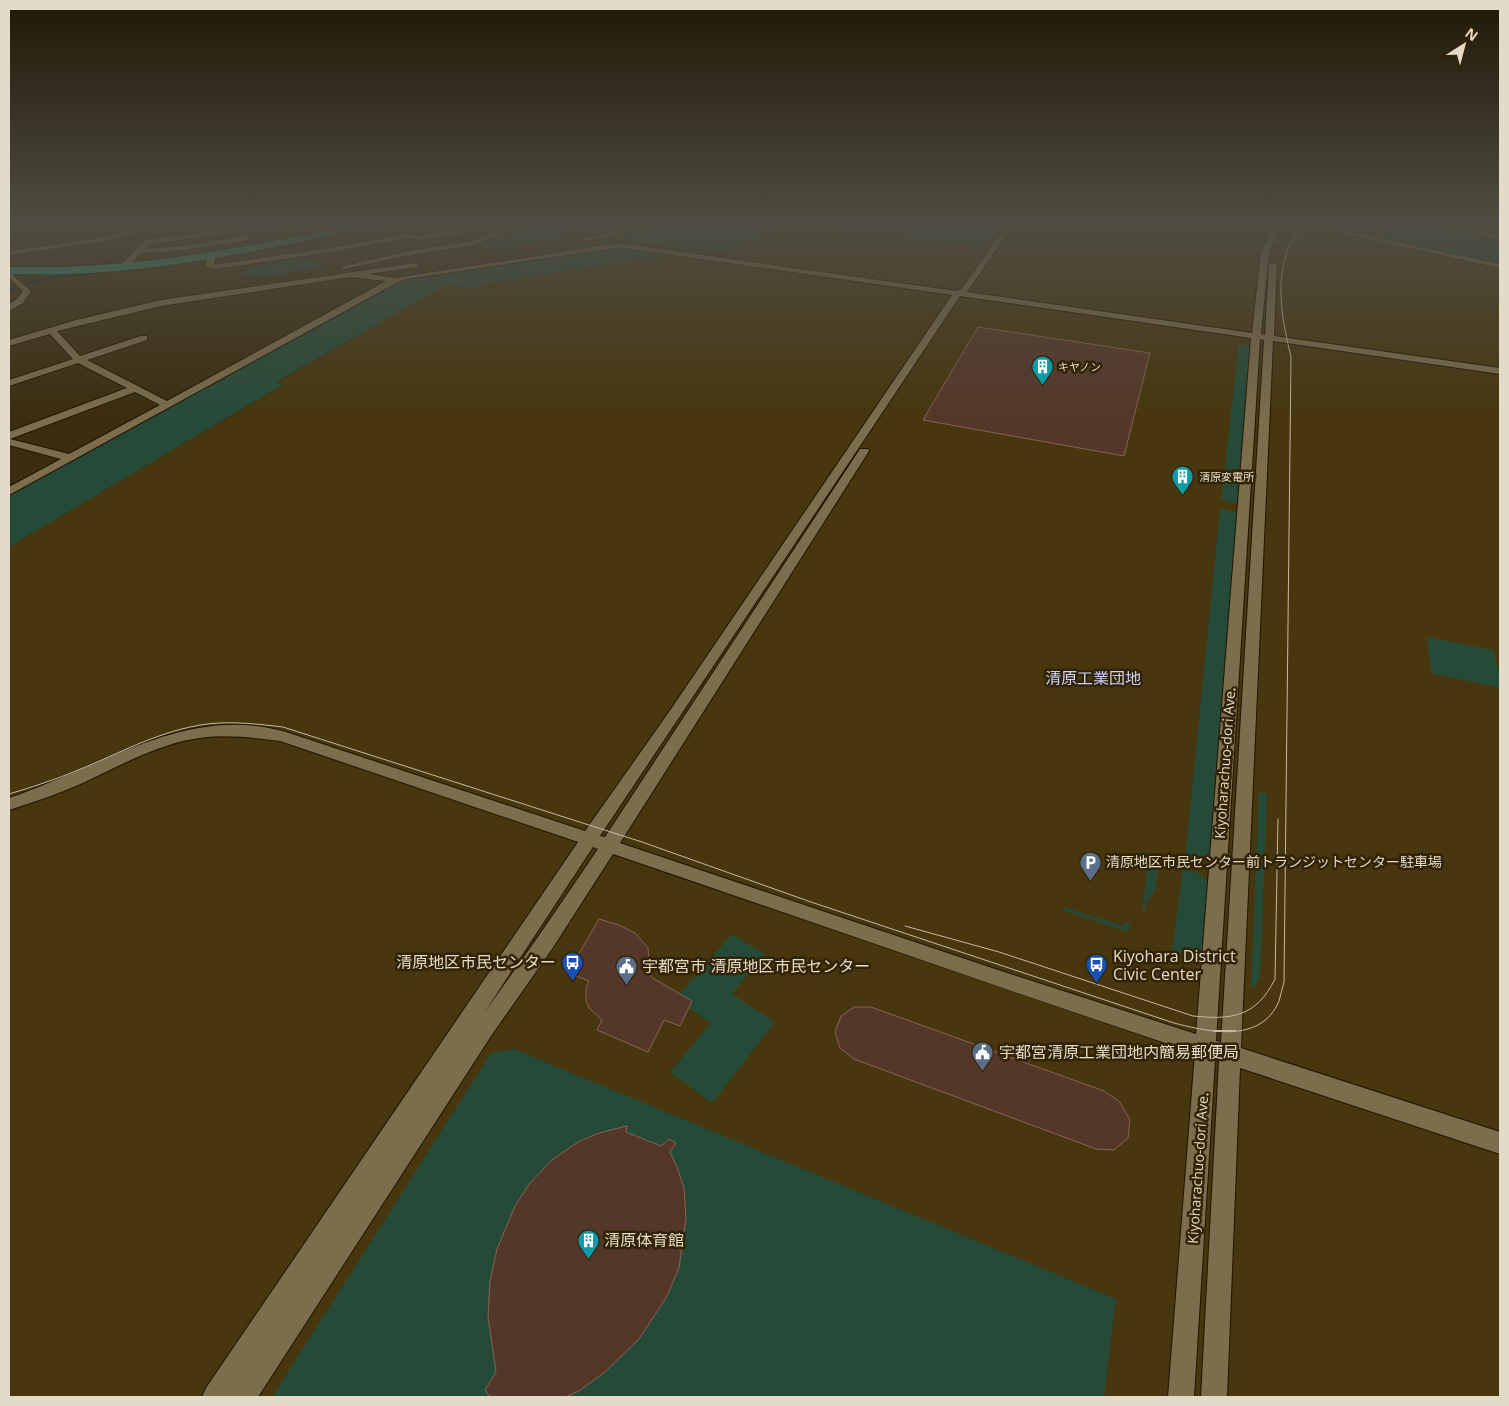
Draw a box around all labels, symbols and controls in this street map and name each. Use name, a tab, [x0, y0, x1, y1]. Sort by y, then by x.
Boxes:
north arrow	[1439, 20, 1489, 70]
text: N	[1462, 23, 1482, 45]
building icon: キヤノン	[1030, 355, 1054, 386]
place label: キヤノン	[1058, 359, 1101, 374]
building icon: 清原変電所	[1171, 465, 1195, 496]
place label: 清原変電所	[1199, 469, 1255, 484]
district label: 清原工業団地	[1045, 667, 1141, 689]
street label: Kiyoharachuo-dori Ave.	[1210, 687, 1239, 839]
parking icon: 清原地区市民センター前トランジットセンター駐車場	[1078, 850, 1102, 881]
place label: 清原地区市民センター前トランジットセンター駐車場	[1106, 852, 1442, 871]
place label: Kiyohara District Civic Center	[1113, 945, 1236, 985]
bus stop icon: 清原地区市民センター	[560, 950, 584, 981]
place label: 清原地区市民センター	[396, 951, 556, 973]
bus stop icon: Kiyohara District Civic Center	[1085, 953, 1109, 984]
public building icon: 宇都宮市 清原地区市民センター	[614, 954, 638, 985]
place label: 宇都宮市 清原地区市民センター	[642, 955, 870, 977]
public building icon: 宇都宮清原工業団地内簡易郵便局	[971, 1040, 995, 1071]
place label: 宇都宮清原工業団地内簡易郵便局	[999, 1041, 1239, 1063]
street label: Kiyoharachuo-dori Ave.	[1183, 1092, 1212, 1244]
building icon: 清原体育館	[576, 1228, 600, 1259]
place label: 清原体育館	[604, 1229, 684, 1251]

